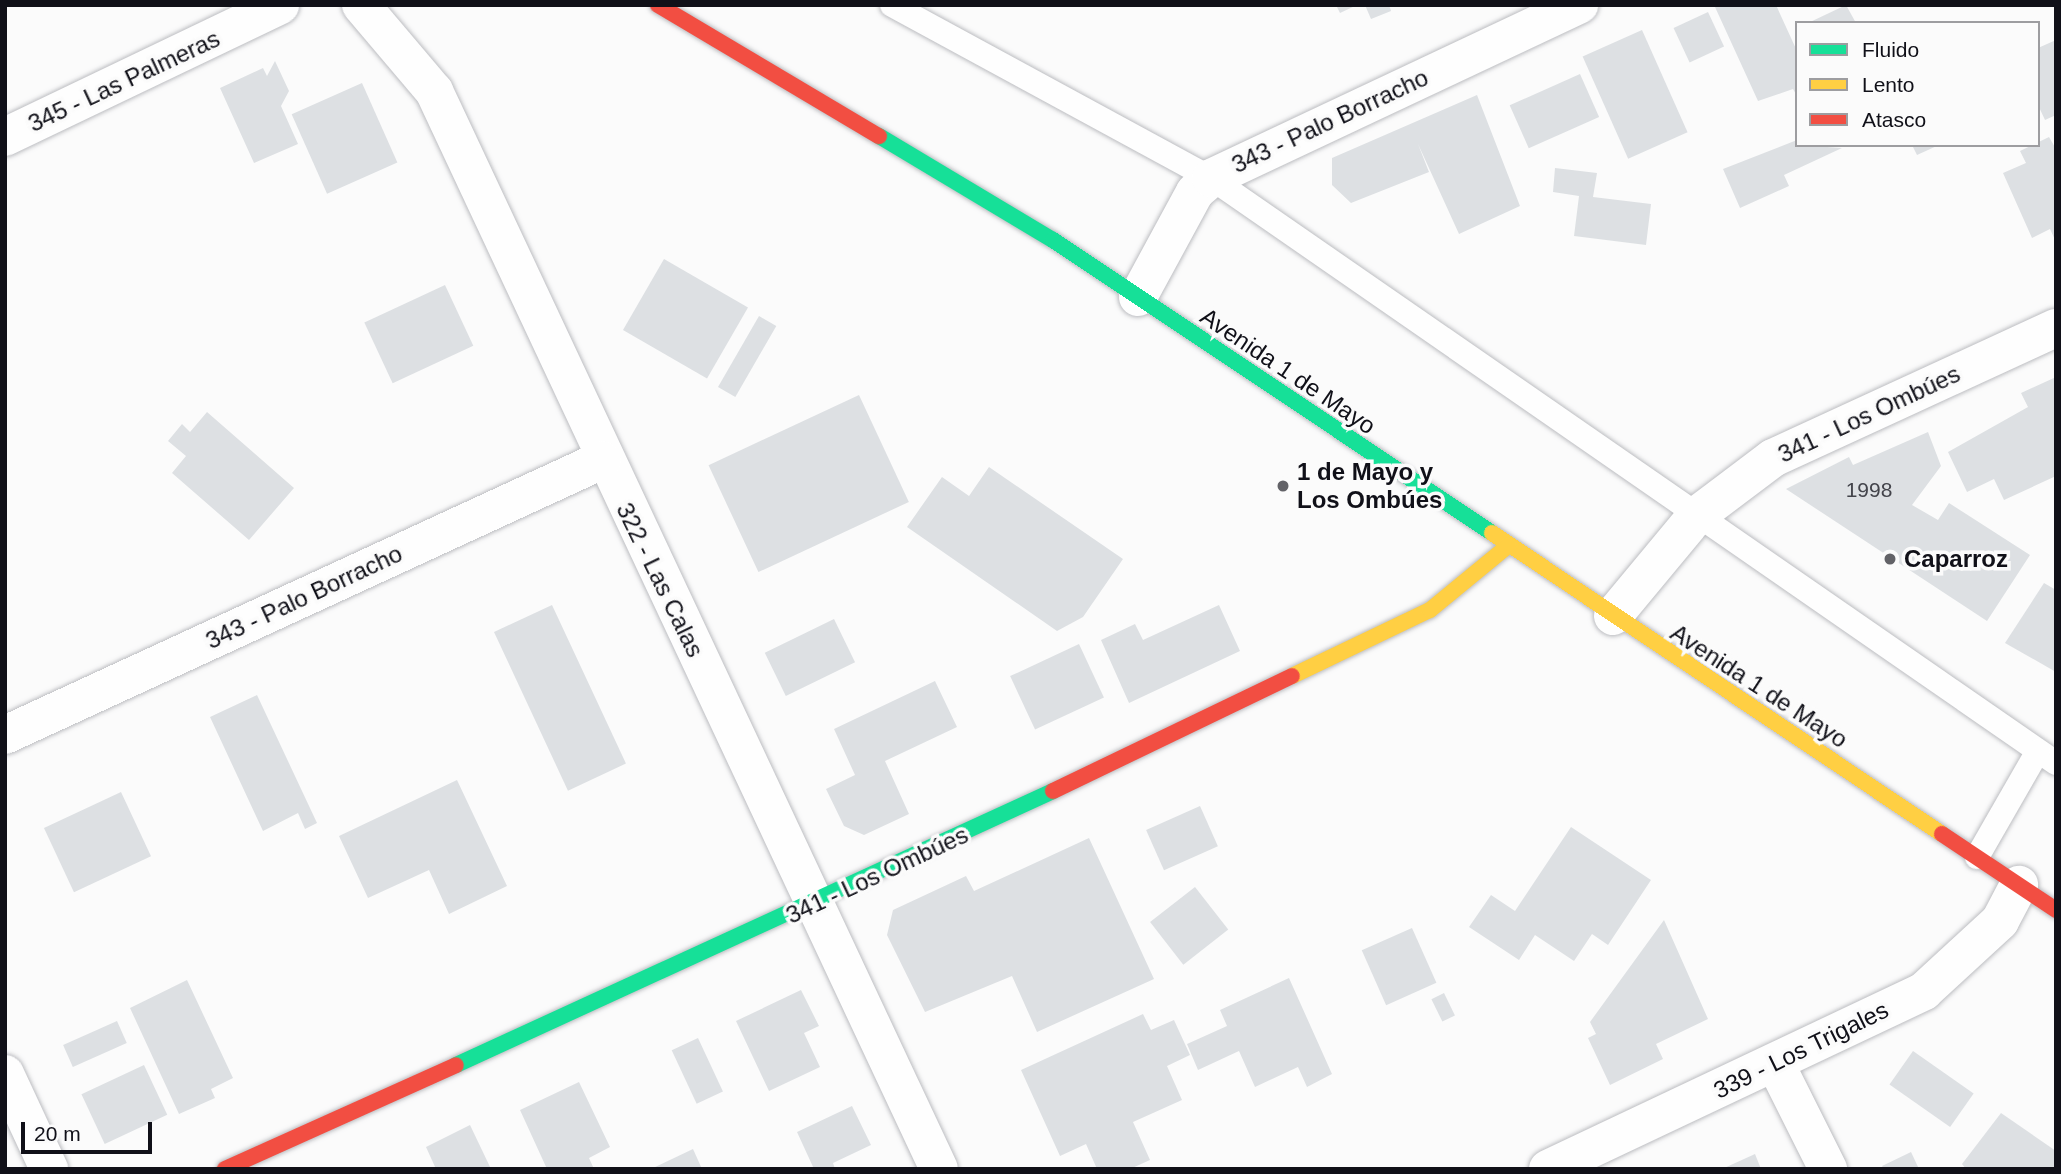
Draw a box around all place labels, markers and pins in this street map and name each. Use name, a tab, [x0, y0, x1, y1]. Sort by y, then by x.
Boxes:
place label: 1 de Mayo y Los Ombúes	[1297, 458, 1442, 514]
marker: 1 de Mayo y Los Ombúes	[1275, 478, 1291, 494]
place label: Caparroz	[1904, 545, 2008, 573]
marker: Caparroz	[1882, 551, 1898, 567]

